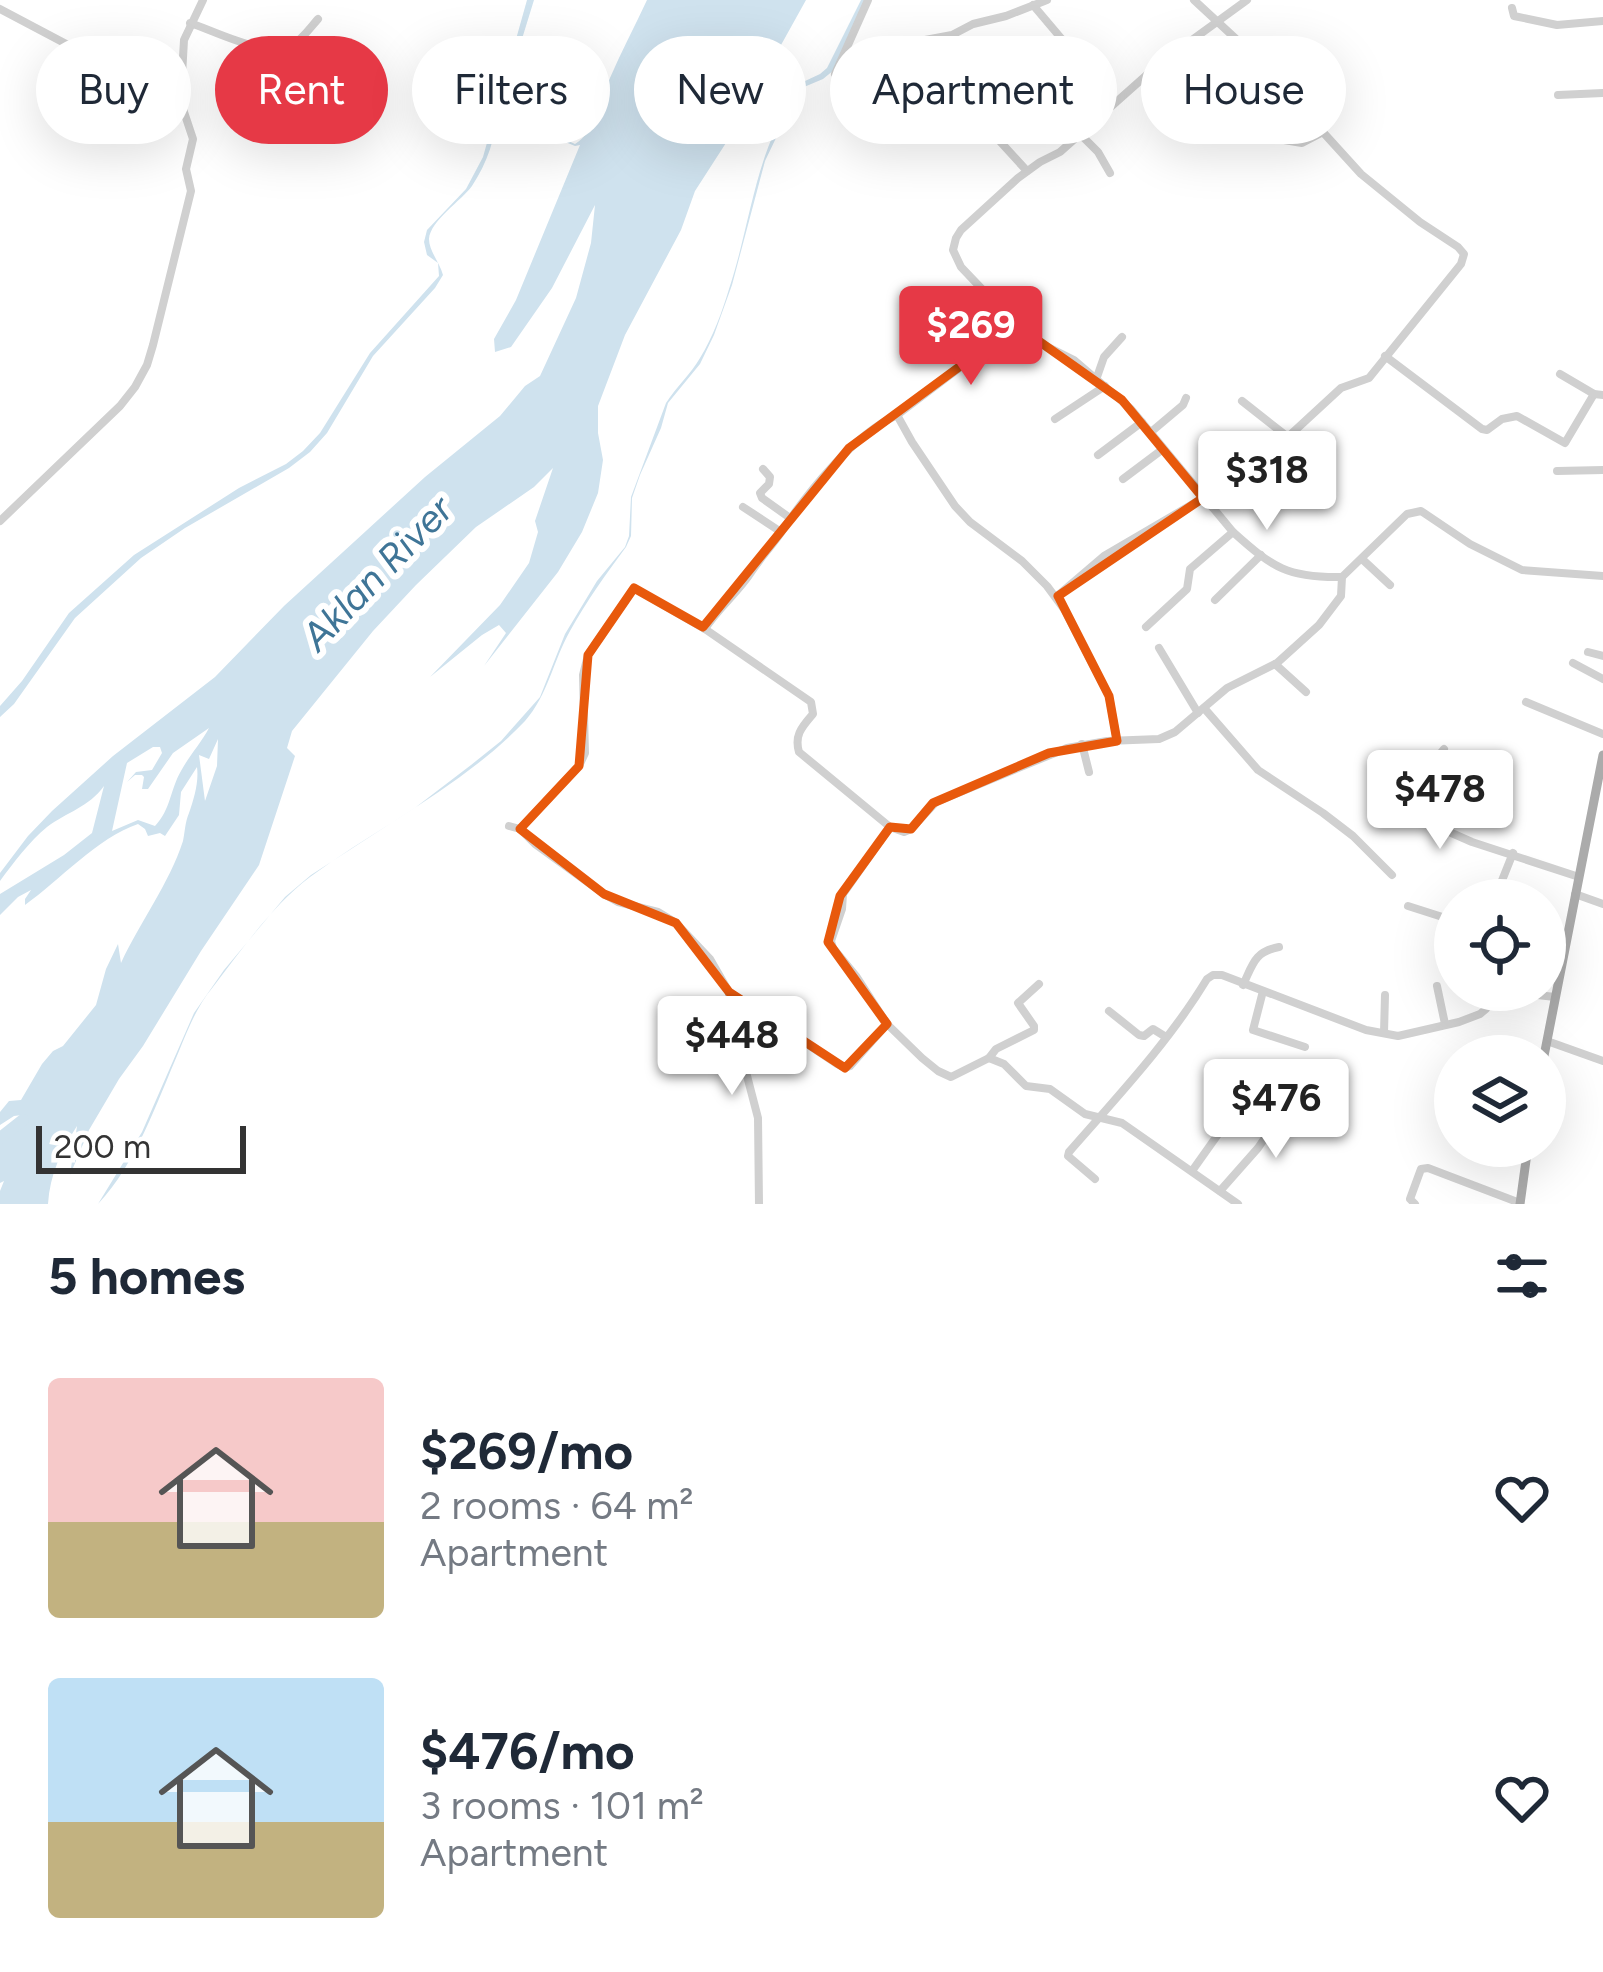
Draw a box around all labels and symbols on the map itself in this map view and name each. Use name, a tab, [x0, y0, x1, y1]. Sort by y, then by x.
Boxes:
pin: $269	[900, 286, 1042, 388]
pin: $318	[1196, 431, 1338, 533]
water label: Aklan River	[290, 485, 463, 661]
pin: $478	[1369, 750, 1511, 852]
pin: $448	[661, 996, 803, 1098]
pin: $476	[1205, 1059, 1347, 1161]
scale bar	[36, 1120, 246, 1173]

